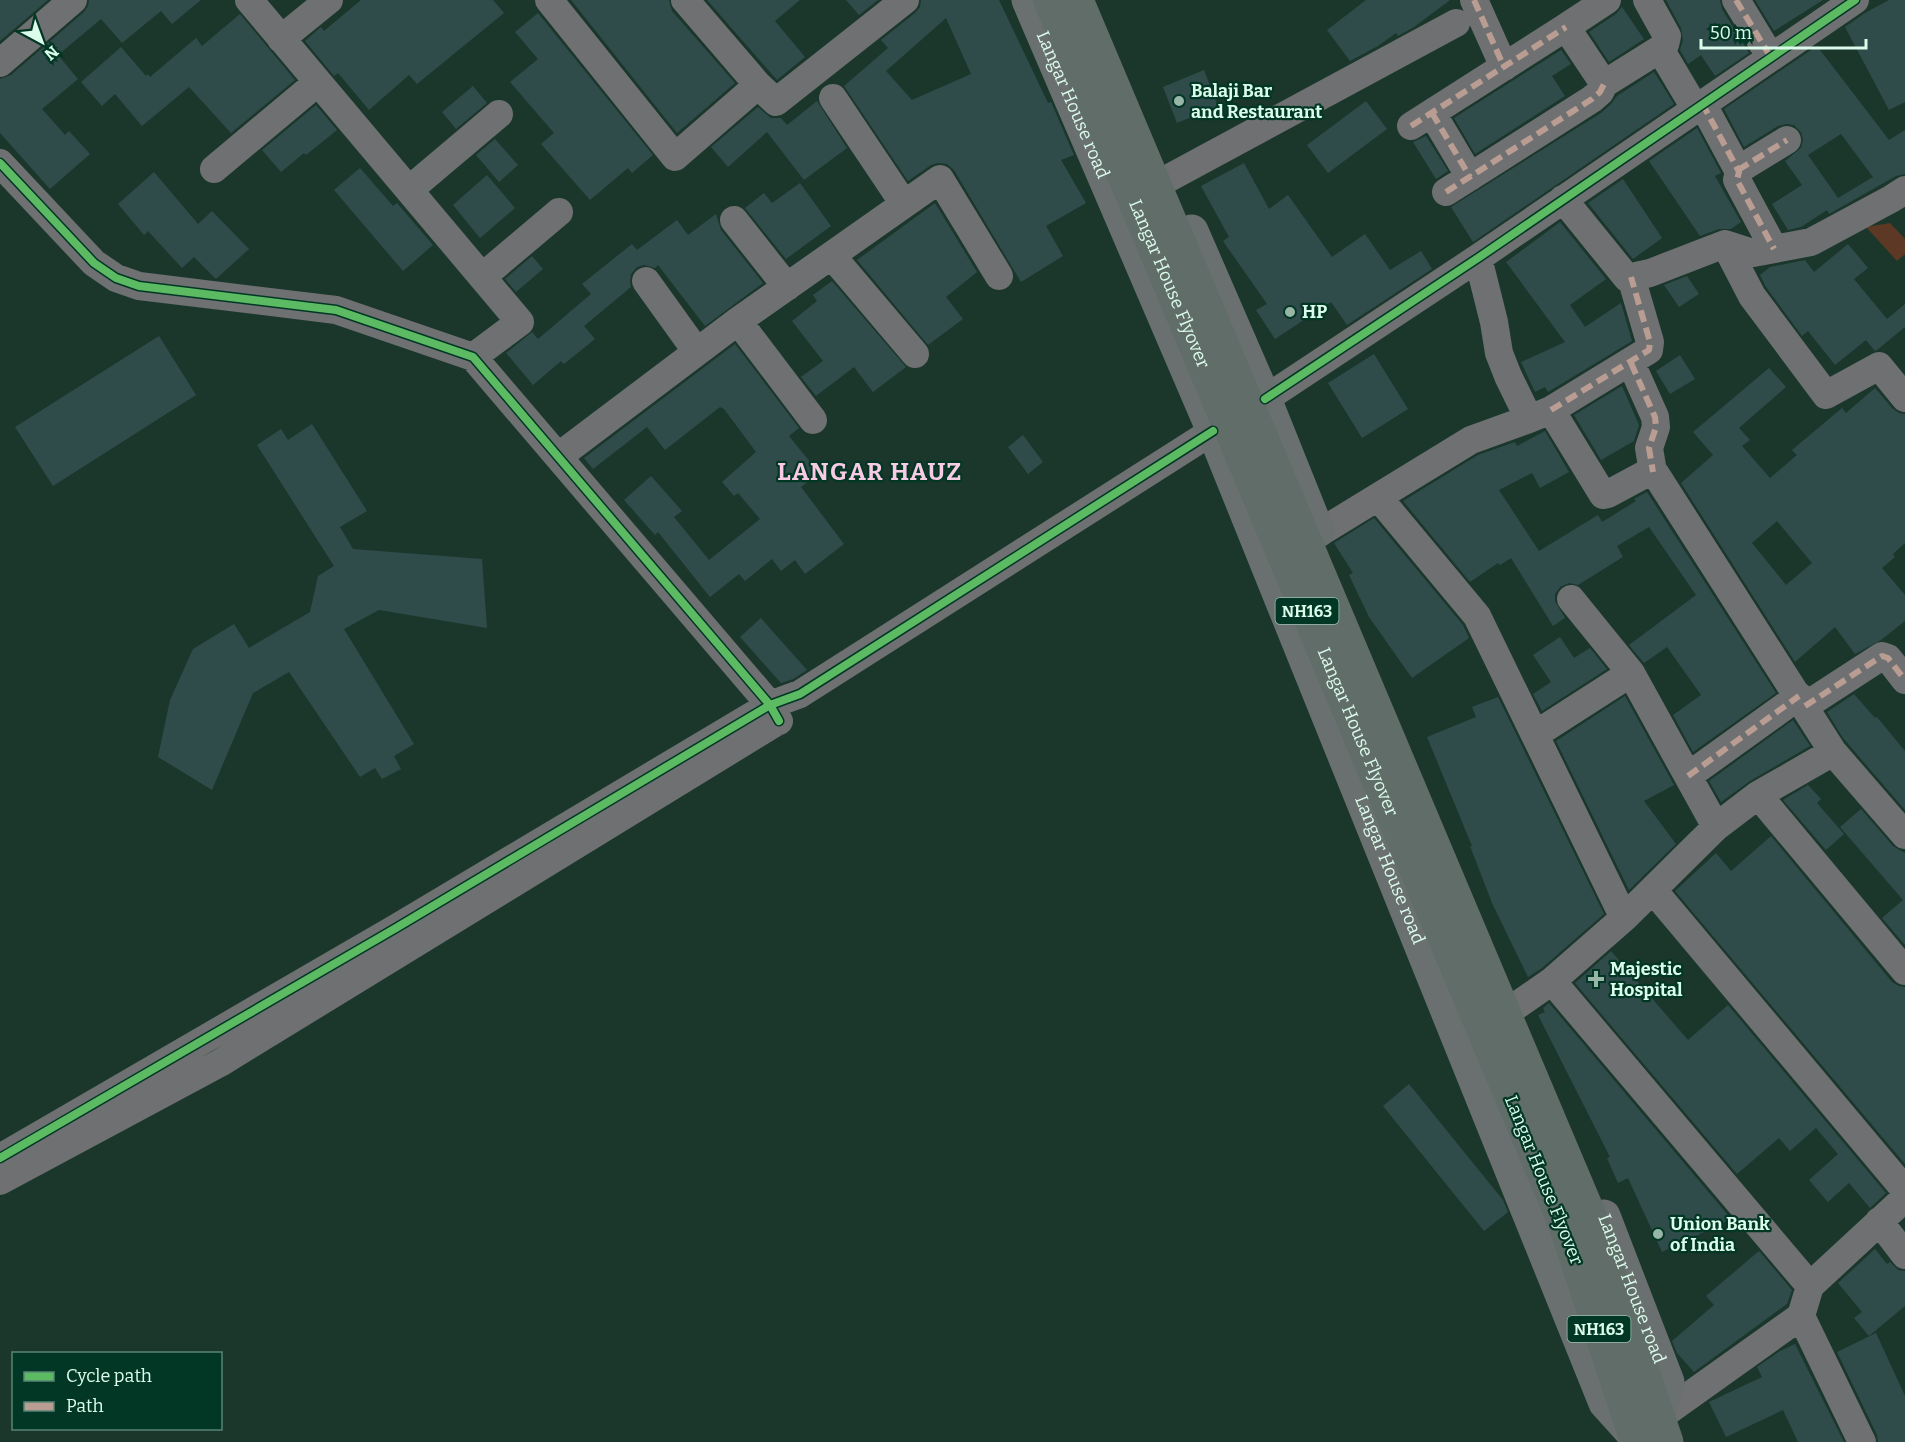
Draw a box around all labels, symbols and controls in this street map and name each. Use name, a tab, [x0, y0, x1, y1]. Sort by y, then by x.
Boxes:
north arrow	[12, 12, 72, 72]
scale bar	[1701, 12, 1866, 50]
text: 50 m	[1710, 22, 1752, 44]
street label: Langar House road	[1032, 28, 1114, 182]
text: N	[41, 42, 62, 64]
place label: Balaji Bar and Restaurant	[1191, 80, 1322, 123]
marker: Balaji Bar and Restaurant	[1172, 94, 1186, 108]
street label: Langar House Flyover	[1124, 196, 1215, 372]
place label: HP	[1302, 301, 1327, 323]
marker: HP	[1283, 305, 1297, 319]
district label: LANGAR HAUZ	[777, 458, 963, 486]
road number: NH163	[1276, 598, 1338, 624]
street label: Langar House Flyover	[1313, 644, 1403, 820]
street label: Langar House road	[1350, 792, 1430, 947]
place label: Majestic Hospital	[1610, 958, 1683, 1001]
marker: Majestic Hospital	[1587, 970, 1605, 988]
street label: Langar House Flyover	[1500, 1092, 1588, 1268]
street label: Langar House road	[1593, 1211, 1671, 1367]
place label: Union Bank of India	[1670, 1213, 1770, 1256]
marker: Union Bank of India	[1651, 1227, 1665, 1241]
road number: NH163	[1568, 1316, 1630, 1342]
legend	[12, 1352, 222, 1430]
text: Cycle path	[66, 1365, 152, 1387]
text: Path	[66, 1395, 104, 1417]

